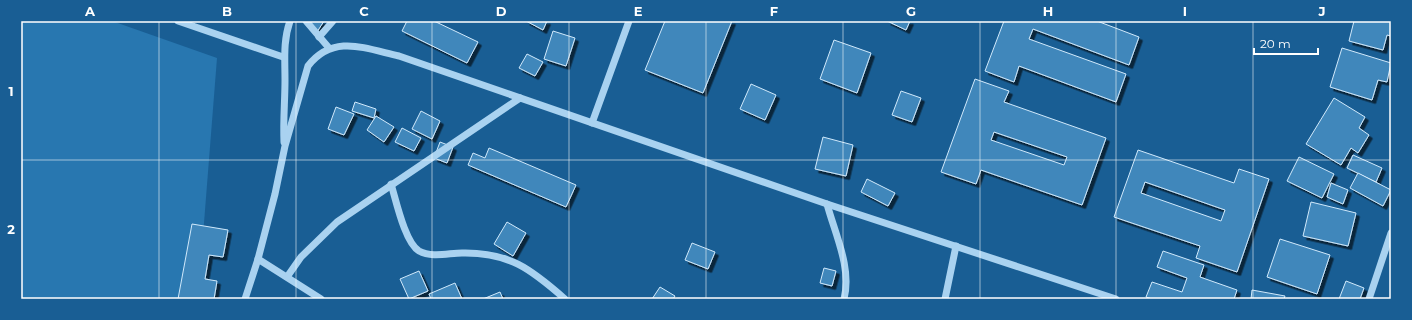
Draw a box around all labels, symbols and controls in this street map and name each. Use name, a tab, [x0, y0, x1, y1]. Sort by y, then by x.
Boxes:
text: A	[84, 3, 96, 19]
text: B	[222, 3, 232, 19]
text: C	[359, 3, 369, 19]
text: D	[496, 3, 507, 19]
text: E	[634, 3, 643, 19]
text: F	[770, 3, 778, 19]
text: G	[906, 3, 916, 19]
text: H	[1043, 3, 1053, 19]
text: I	[1183, 3, 1187, 19]
text: J	[1317, 3, 1326, 19]
scale bar	[1254, 30, 1318, 56]
text: 20 m	[1260, 36, 1291, 51]
text: 1	[8, 83, 14, 99]
text: 2	[7, 221, 15, 237]

